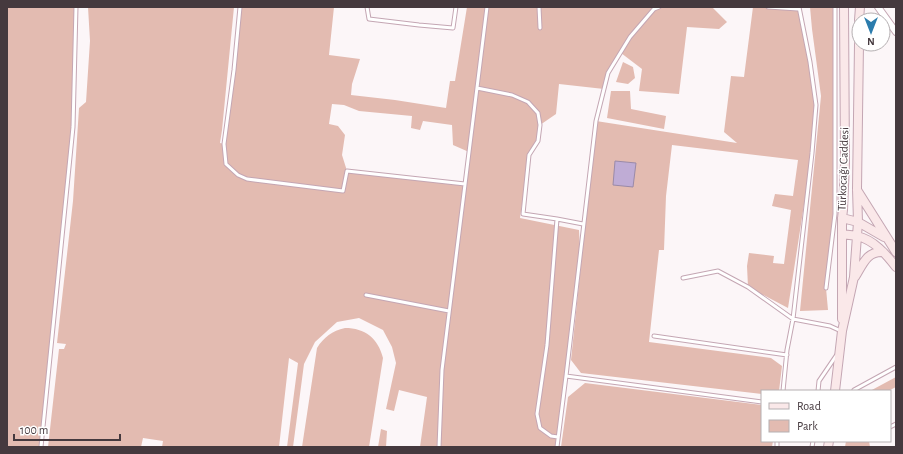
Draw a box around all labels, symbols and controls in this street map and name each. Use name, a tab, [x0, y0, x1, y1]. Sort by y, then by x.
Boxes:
north arrow	[851, 12, 891, 52]
text: N	[867, 36, 875, 47]
street label: Türkocağı Caddesi	[836, 127, 850, 211]
legend	[761, 390, 891, 442]
text: Road	[797, 400, 821, 412]
scale bar	[14, 416, 120, 442]
text: Park	[797, 420, 818, 432]
text: 100 m	[20, 424, 48, 436]

